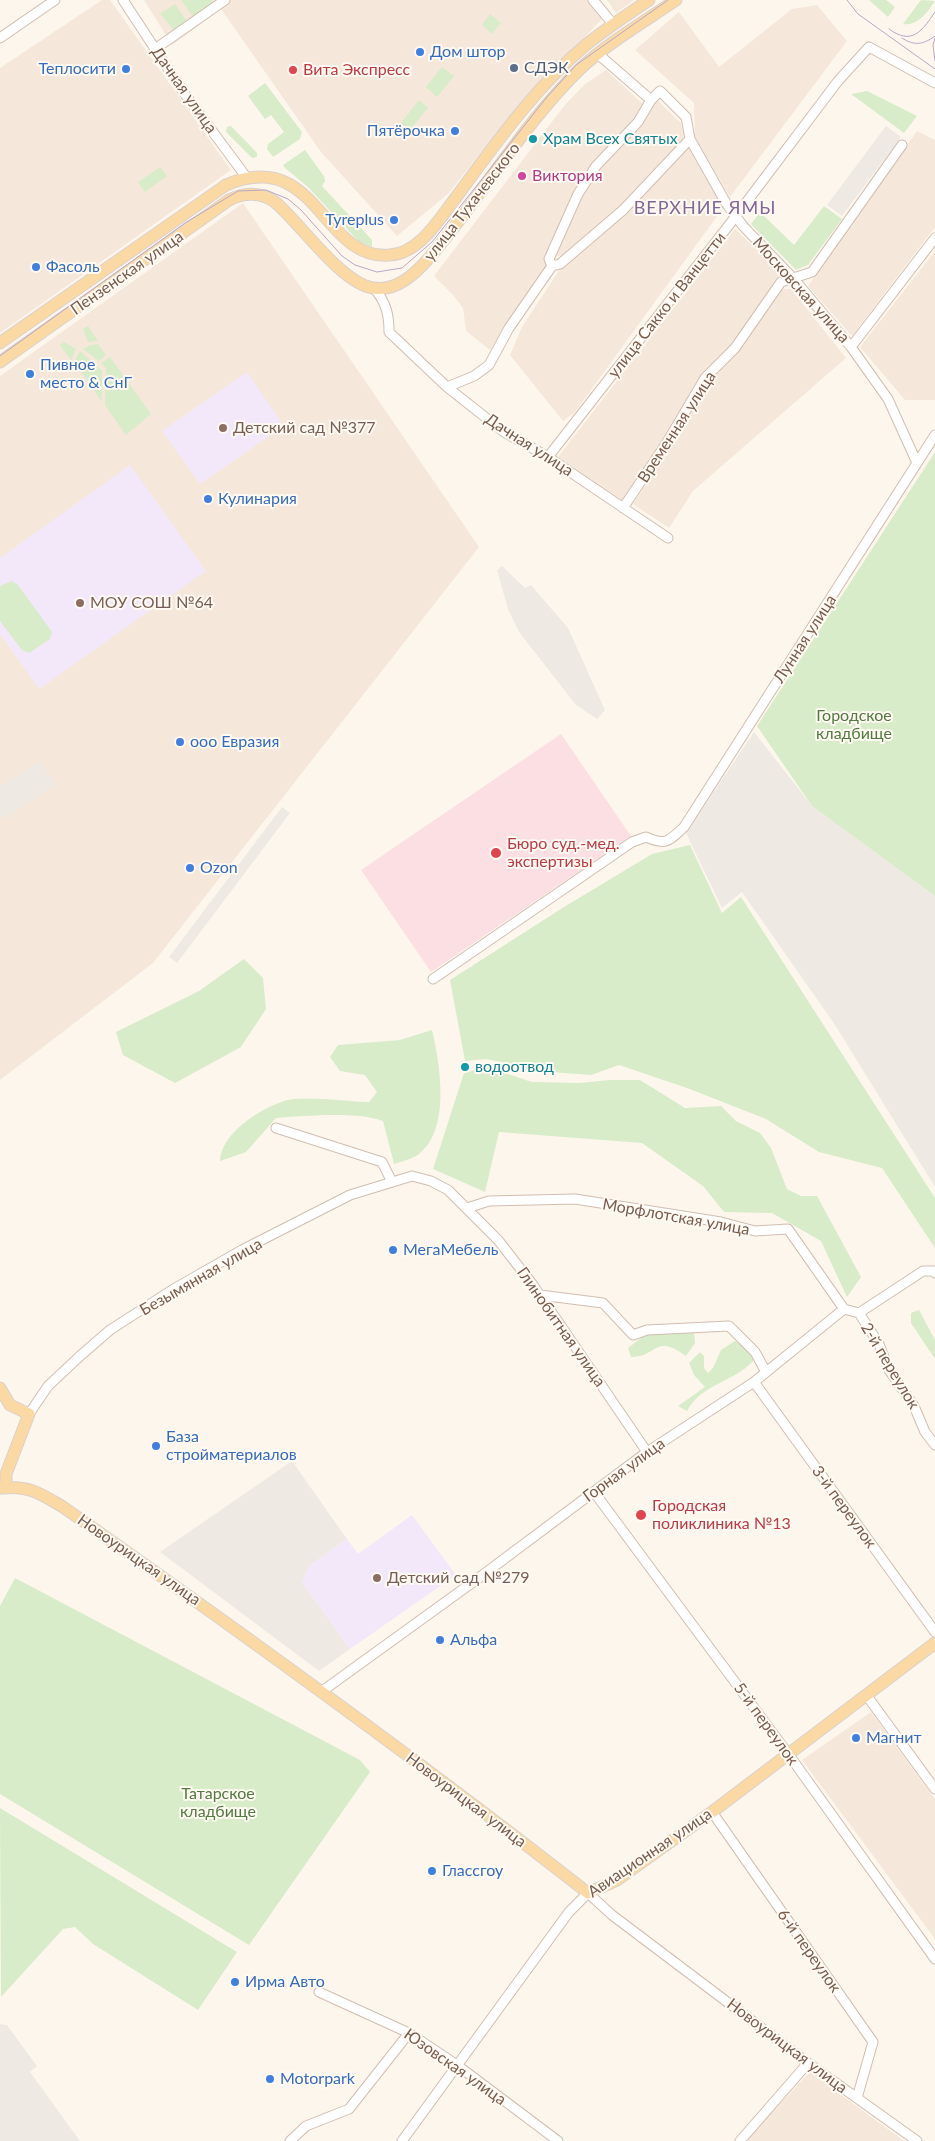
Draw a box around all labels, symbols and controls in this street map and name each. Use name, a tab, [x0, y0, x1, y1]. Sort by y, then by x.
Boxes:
place label: Дом штор	[430, 42, 506, 62]
street label: Дачная улица	[147, 43, 221, 137]
marker: Дом штор	[414, 46, 426, 58]
place label: СДЭК	[524, 58, 569, 78]
place label: Теплосити	[38, 59, 116, 79]
place label: Вита Экспресс	[303, 60, 410, 80]
marker: СДЭК	[508, 62, 520, 74]
marker: Теплосити	[120, 63, 132, 75]
marker: Вита Экспресс	[287, 64, 299, 76]
place label: Пятёрочка	[367, 121, 445, 141]
marker: Пятёрочка	[449, 125, 461, 137]
place label: Храм Всех Святых	[543, 129, 678, 149]
marker: Храм Всех Святых	[527, 133, 539, 145]
street label: улица Тухачевского	[420, 139, 524, 265]
place label: Виктория	[532, 166, 603, 186]
marker: Виктория	[516, 170, 528, 182]
district label: ВЕРХНИЕ ЯМЫ	[632, 197, 778, 219]
place label: Tyreplus	[325, 210, 384, 230]
marker: Tyreplus	[388, 214, 400, 226]
street label: Пензенская улица	[67, 227, 187, 319]
street label: улица Сакко и Ванцетти	[604, 228, 730, 382]
street label: Московская улица	[748, 233, 854, 347]
place label: Фасоль	[46, 257, 100, 277]
marker: Фасоль	[30, 261, 42, 273]
place label: Пивное место & СнГ	[40, 355, 132, 393]
marker: Пивное место & СнГ	[24, 368, 36, 380]
street label: Временная улица	[634, 368, 720, 486]
street label: Дачная улица	[481, 409, 577, 481]
place label: Детский сад №377	[233, 418, 376, 438]
marker: Детский сад №377	[217, 422, 229, 434]
place label: Кулинария	[218, 489, 297, 509]
marker: Кулинария	[202, 493, 214, 505]
street label: Лунная улица	[769, 591, 841, 687]
place label: МОУ СОШ №64	[90, 593, 213, 613]
marker: МОУ СОШ №64	[74, 597, 86, 609]
park label: Городское кладбище	[816, 706, 892, 744]
place label: ооо Евразия	[190, 732, 279, 752]
marker: ооо Евразия	[174, 736, 186, 748]
place label: Бюро суд.-мед. экспертизы	[507, 834, 620, 872]
marker: Бюро суд.-мед. экспертизы	[489, 846, 503, 860]
place label: Ozon	[200, 858, 238, 878]
marker: Ozon	[184, 862, 196, 874]
place label: водоотвод	[475, 1057, 554, 1077]
marker: водоотвод	[459, 1061, 471, 1073]
street label: Морфлотская улица	[601, 1195, 751, 1239]
street label: Безымянная улица	[136, 1234, 266, 1320]
place label: МегаМебель	[403, 1240, 498, 1260]
marker: МегаМебель	[387, 1244, 399, 1256]
street label: Глинобитная улица	[513, 1264, 609, 1390]
street label: 2-й переулок	[857, 1319, 923, 1413]
place label: База стройматериалов	[166, 1427, 297, 1465]
street label: Горная улица	[579, 1434, 669, 1506]
marker: База стройматериалов	[150, 1440, 162, 1452]
street label: 3-й переулок	[808, 1462, 880, 1552]
place label: Городская поликлиника №13	[652, 1496, 791, 1534]
marker: Городская поликлиника №13	[634, 1508, 648, 1522]
street label: Новоурицкая улица	[74, 1510, 204, 1610]
place label: Детский сад №279	[387, 1568, 530, 1588]
marker: Детский сад №279	[371, 1572, 383, 1584]
place label: Альфа	[450, 1630, 497, 1650]
marker: Альфа	[434, 1634, 446, 1646]
street label: 5-й переулок	[730, 1679, 802, 1769]
place label: Магнит	[866, 1728, 921, 1748]
marker: Магнит	[850, 1732, 862, 1744]
street label: Новоурицкая улица	[402, 1748, 530, 1852]
park label: Татарское кладбище	[180, 1784, 256, 1822]
street label: Авиационная улица	[584, 1804, 716, 1902]
place label: Глассгоу	[442, 1861, 503, 1881]
marker: Глассгоу	[426, 1865, 438, 1877]
street label: 6-й переулок	[773, 1906, 845, 1996]
place label: Ирма Авто	[245, 1972, 325, 1992]
marker: Ирма Авто	[229, 1976, 241, 1988]
street label: Новоурицкая улица	[723, 1994, 851, 2098]
street label: Юзовская улица	[400, 2025, 510, 2109]
place label: Motorpark	[280, 2069, 355, 2089]
marker: Motorpark	[264, 2073, 276, 2085]

